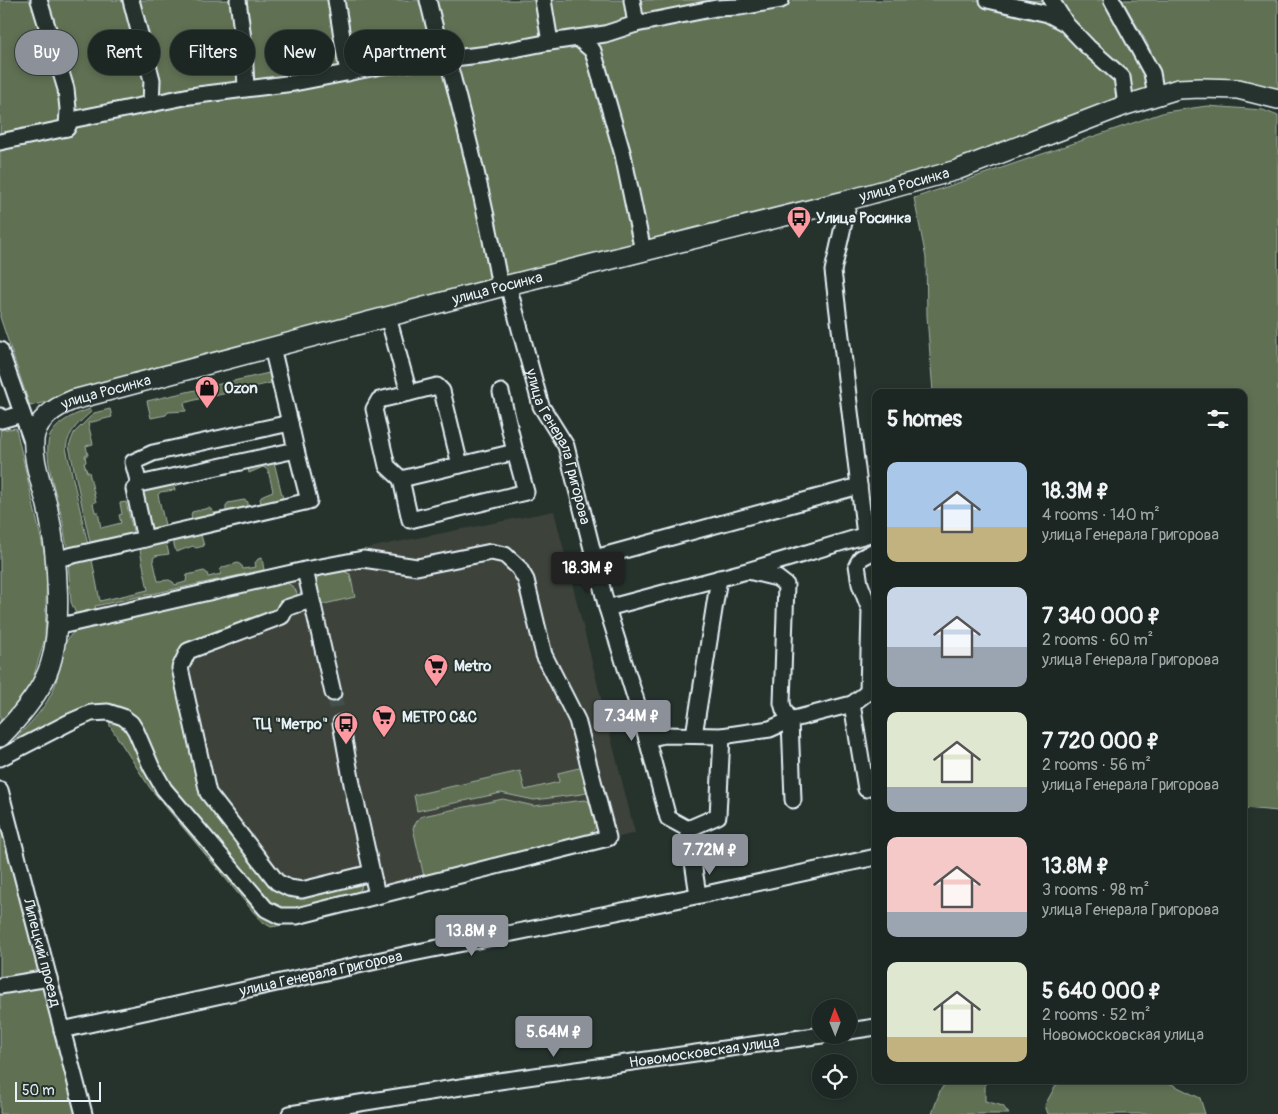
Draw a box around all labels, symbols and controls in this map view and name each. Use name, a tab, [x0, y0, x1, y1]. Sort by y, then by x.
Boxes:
chip: Buy	[15, 30, 78, 75]
chip: Rent	[88, 30, 160, 75]
chip: Filters	[170, 30, 255, 75]
chip: New	[265, 30, 334, 75]
chip: Apartment	[344, 30, 464, 75]
street label: улица Росинка	[856, 163, 952, 206]
bus stop icon: Улица Росинка	[786, 205, 812, 239]
place label: Улица Росинка	[816, 209, 911, 228]
street label: улица Росинка	[449, 267, 544, 309]
street label: улица Генерала Григорова	[521, 365, 595, 526]
street label: улица Росинка	[57, 370, 153, 414]
shop icon: Ozon	[194, 375, 220, 409]
place label: Ozon	[224, 379, 258, 398]
icon: filters	[1204, 405, 1232, 433]
text: 5 homes	[887, 406, 962, 433]
text: 18.3M ₽	[1042, 478, 1109, 505]
icon: home	[927, 482, 987, 542]
text: 4 rooms · 140 m²	[1042, 505, 1160, 525]
text: улица Генерала Григорова	[1042, 525, 1219, 545]
pin: 18.3M ₽	[542, 552, 634, 594]
text: 18.3M ₽	[562, 558, 614, 578]
text: 7 340 000 ₽	[1042, 603, 1161, 630]
icon: home	[927, 607, 987, 667]
text: 2 rooms · 60 m²	[1042, 630, 1153, 650]
text: улица Генерала Григорова	[1042, 650, 1219, 670]
supermarket icon: Metro	[423, 653, 449, 687]
place label: Metro	[454, 657, 491, 676]
pin: 7.34M ₽	[586, 700, 678, 742]
supermarket icon: МЕТРО С&С	[371, 704, 397, 738]
text: 7.34M ₽	[605, 706, 659, 726]
place label: МЕТРО С&С	[402, 708, 477, 727]
bus stop icon: ТЦ "Метро"	[333, 711, 359, 745]
place label: ТЦ "Метро"	[252, 715, 328, 734]
text: 7 720 000 ₽	[1042, 728, 1160, 755]
icon: home	[927, 732, 987, 792]
text: 2 rooms · 56 m²	[1042, 755, 1151, 775]
text: улица Генерала Григорова	[1042, 775, 1219, 795]
pin: 7.72M ₽	[664, 834, 756, 876]
text: 7.72M ₽	[683, 840, 737, 860]
text: 13.8M ₽	[1042, 853, 1109, 880]
icon: home	[927, 857, 987, 917]
text: 3 rooms · 98 m²	[1042, 880, 1149, 900]
street label: Липецкий проезд	[19, 895, 65, 1009]
text: улица Генерала Григорова	[1042, 900, 1219, 920]
pin: 13.8M ₽	[426, 914, 518, 957]
text: 13.8M ₽	[446, 921, 498, 941]
street label: улица Генерала Григорова	[237, 946, 404, 1001]
text: 5 640 000 ₽	[1042, 978, 1161, 1005]
icon: home	[927, 982, 987, 1042]
north arrow	[812, 999, 858, 1044]
map controls	[812, 999, 857, 1099]
text: 2 rooms · 52 m²	[1042, 1005, 1151, 1025]
pin: 5.64M ₽	[508, 1016, 600, 1058]
text: 5.64M ₽	[526, 1022, 582, 1042]
text: Новомосковская улица	[1042, 1025, 1204, 1045]
street label: Новомосковская улица	[628, 1032, 781, 1072]
button: locate	[812, 1054, 857, 1099]
scale bar	[15, 1079, 101, 1102]
text: 50 m	[22, 1082, 55, 1099]

